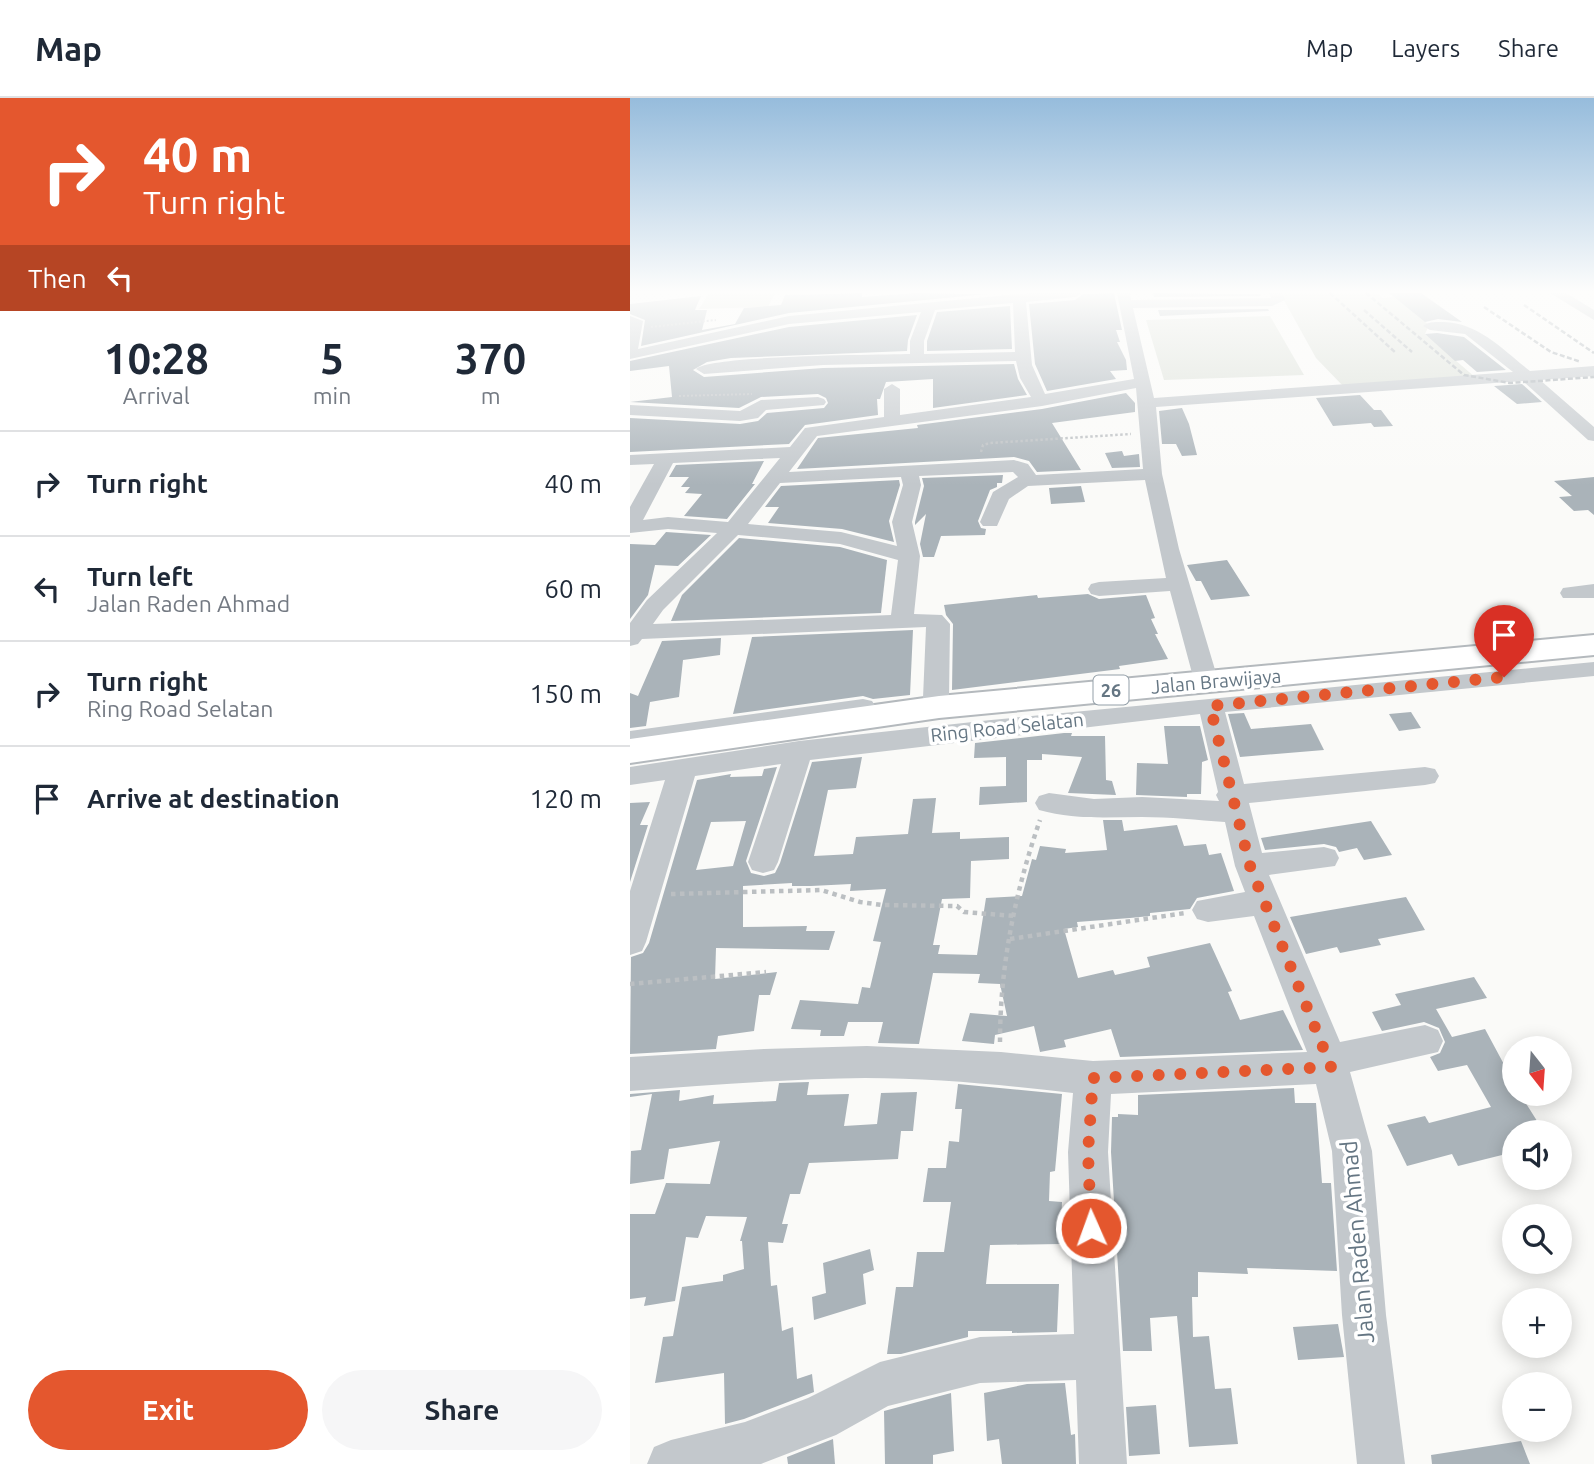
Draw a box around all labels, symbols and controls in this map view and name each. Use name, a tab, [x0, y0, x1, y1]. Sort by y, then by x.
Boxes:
text: Map	[35, 30, 102, 67]
text: Map	[1306, 35, 1353, 62]
text: Layers	[1391, 35, 1460, 62]
text: Share	[1498, 35, 1559, 62]
icon: right	[28, 126, 119, 217]
text: 40 m	[143, 126, 252, 181]
text: Turn right	[143, 184, 285, 220]
icon: left	[101, 259, 139, 297]
text: Then	[28, 264, 87, 293]
text: 10:28	[104, 335, 209, 382]
text: 5	[320, 335, 344, 382]
text: 370	[455, 335, 526, 382]
text: Arrival	[123, 383, 190, 408]
text: min	[313, 383, 351, 408]
text: m	[481, 383, 501, 408]
icon: right	[28, 465, 66, 503]
text: Turn right	[87, 469, 208, 498]
text: 40 m	[544, 469, 602, 498]
text: Turn left	[87, 562, 193, 591]
icon: left	[28, 570, 66, 608]
text: 60 m	[544, 574, 602, 603]
text: Jalan Raden Ahmad	[87, 591, 290, 616]
pin	[1474, 605, 1534, 677]
icon: arrive	[1485, 616, 1523, 654]
street label: Jalan Brawijaya	[1150, 664, 1282, 698]
text: Turn right	[87, 667, 208, 696]
icon: right	[28, 675, 66, 713]
road number: 26	[1093, 676, 1128, 704]
text: 150 m	[530, 679, 602, 708]
text: Ring Road Selatan	[87, 696, 273, 721]
street label: Ring Road Selatan	[929, 708, 1085, 746]
icon: arrive	[28, 780, 66, 818]
text: Arrive at destination	[87, 784, 340, 813]
text: 120 m	[530, 784, 602, 813]
north arrow	[1502, 1036, 1572, 1106]
map controls	[1502, 1036, 1572, 1442]
button: sound	[1502, 1120, 1572, 1190]
street label: Jalan Raden Ahmad	[1336, 1140, 1378, 1344]
position arrow	[1054, 1191, 1128, 1265]
button: search	[1502, 1204, 1572, 1274]
button: +	[1502, 1288, 1572, 1358]
button: Exit	[28, 1370, 308, 1450]
button: Share	[322, 1370, 602, 1450]
button: −	[1502, 1372, 1572, 1442]

